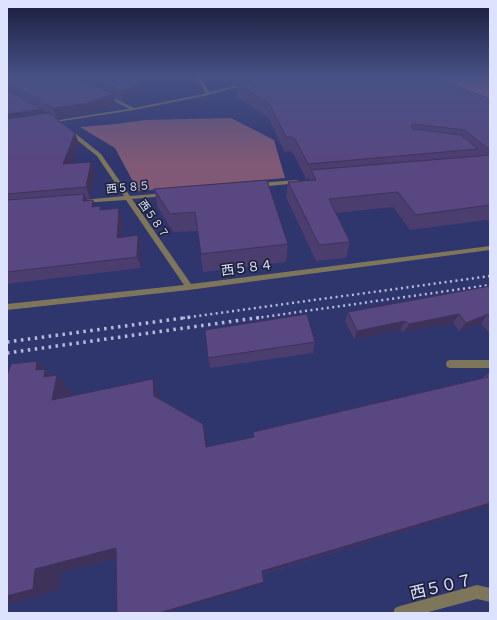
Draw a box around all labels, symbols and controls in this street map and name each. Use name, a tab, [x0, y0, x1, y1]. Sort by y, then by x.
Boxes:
street label: 西５８５	[105, 178, 151, 196]
street label: 西５８７	[136, 197, 172, 241]
street label: 西５８４	[220, 256, 274, 279]
street label: 西５０７	[408, 569, 474, 603]

